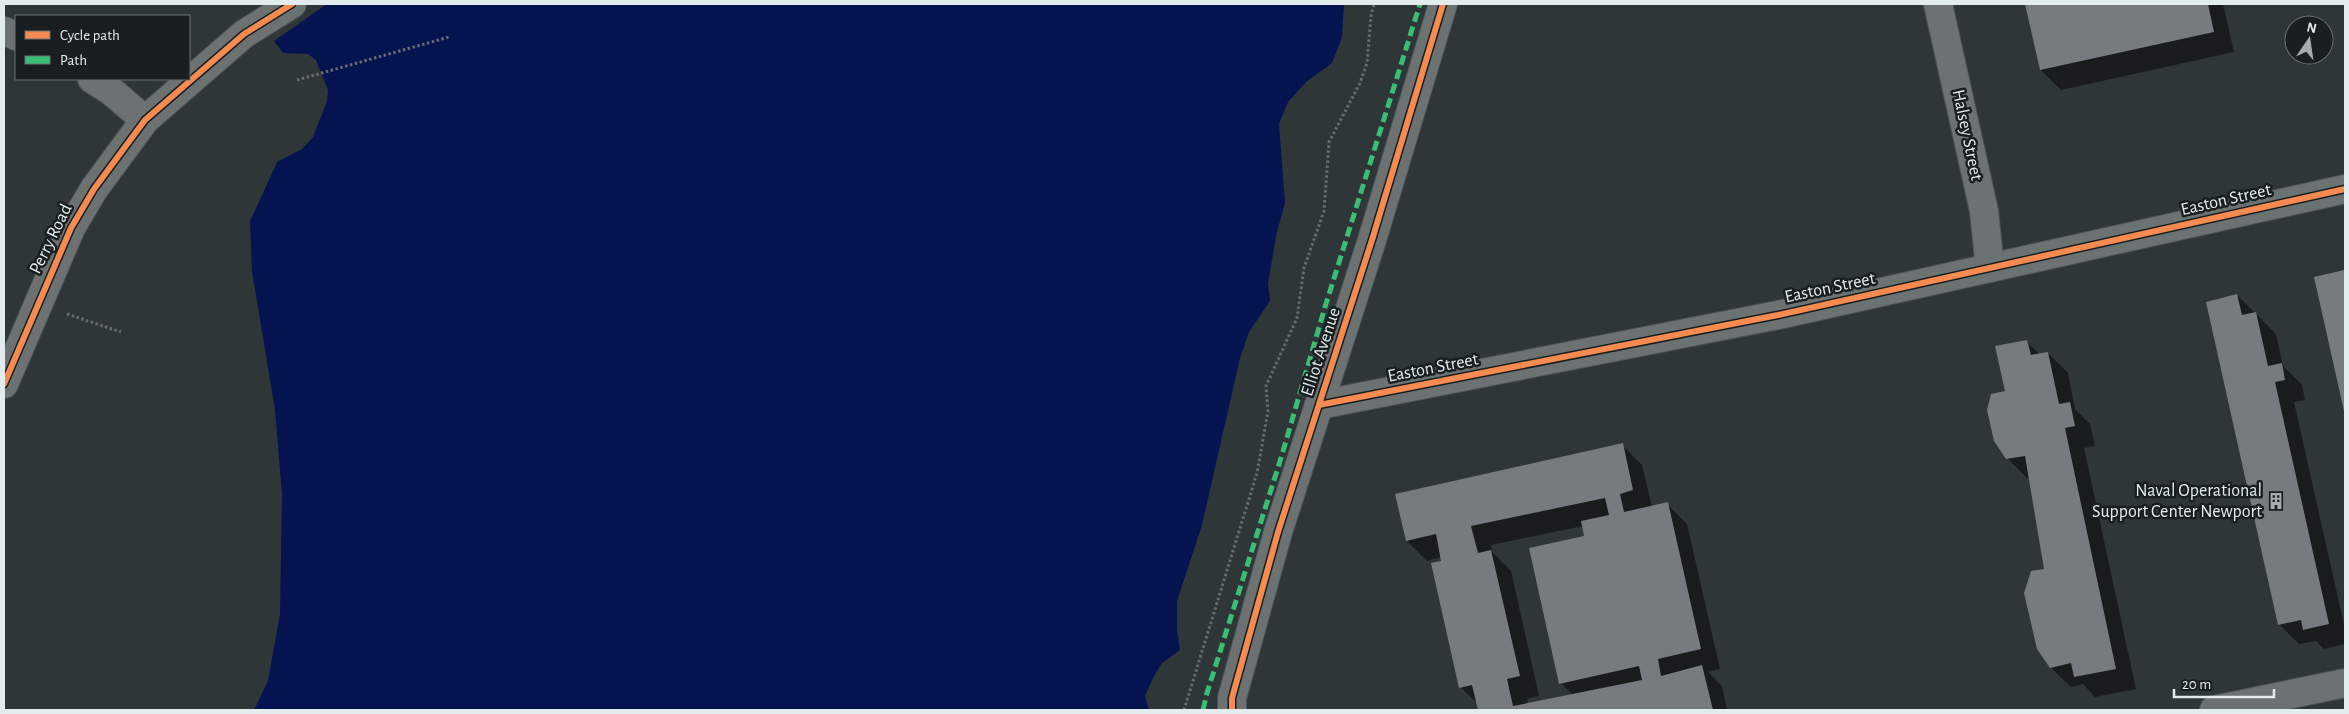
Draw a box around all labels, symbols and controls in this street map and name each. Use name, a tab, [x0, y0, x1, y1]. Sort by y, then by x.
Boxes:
legend	[15, 15, 190, 80]
north arrow	[2284, 15, 2334, 65]
text: N	[2305, 20, 2318, 36]
text: Cycle path	[60, 28, 120, 43]
text: Path	[60, 53, 87, 68]
street label: Halsey Street	[1949, 88, 1985, 182]
street label: Easton Street	[2179, 181, 2273, 219]
street label: Perry Road	[26, 201, 76, 277]
street label: Easton Street	[1783, 270, 1877, 306]
street label: Elliot Avenue	[1298, 305, 1344, 399]
street label: Easton Street	[1386, 350, 1480, 386]
place label: Naval Operational Support Center Newport	[2092, 482, 2262, 521]
building icon: Naval Operational Support Center Newport	[2266, 491, 2286, 511]
scale bar	[2174, 666, 2274, 698]
text: 20 m	[2182, 677, 2211, 692]

